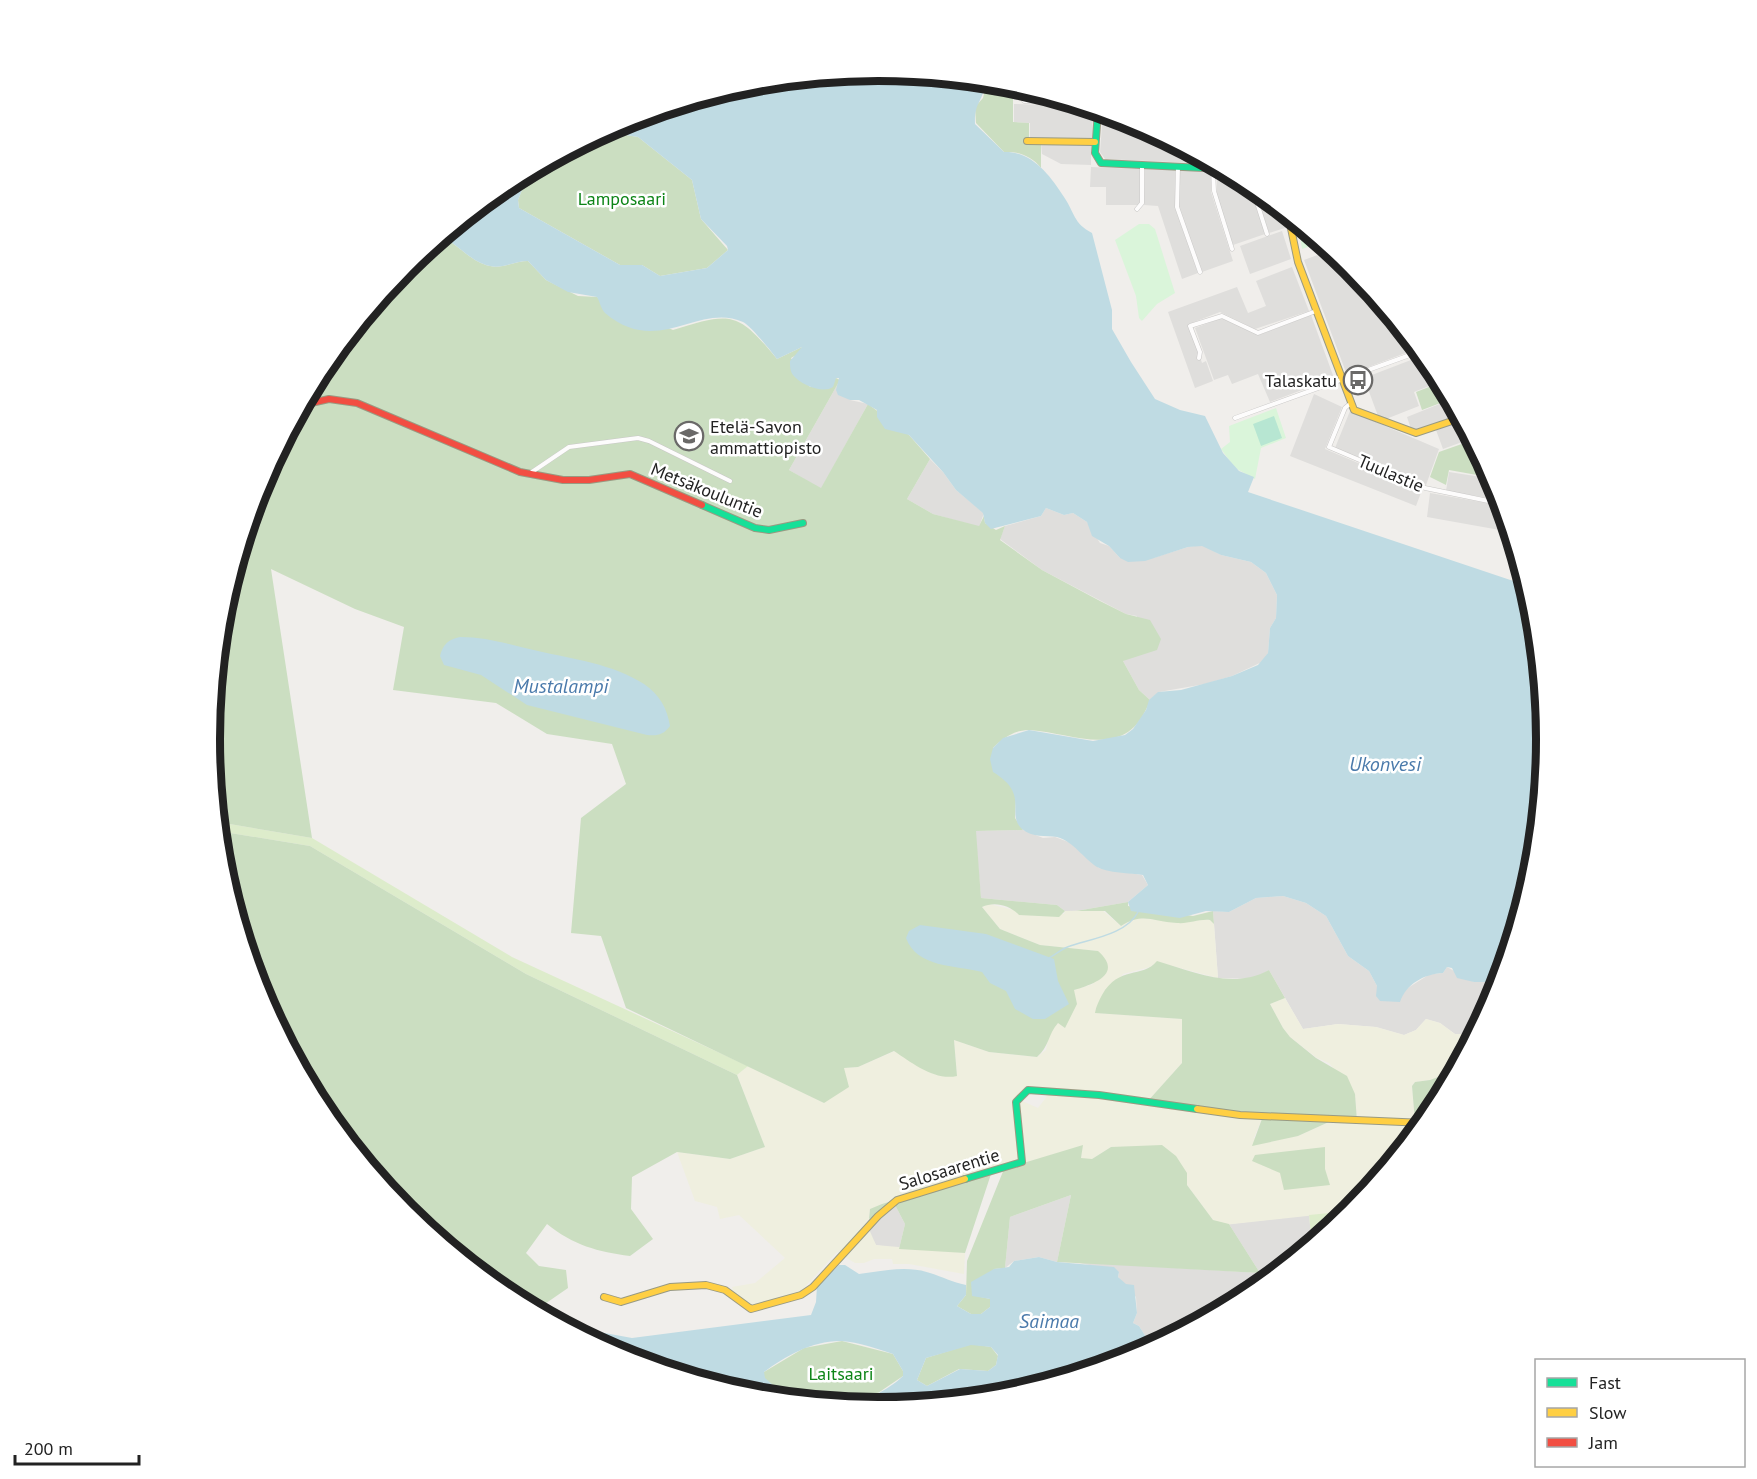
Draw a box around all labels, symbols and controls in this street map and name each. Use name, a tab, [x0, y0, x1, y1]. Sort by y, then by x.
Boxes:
park label: Lamposaari	[578, 187, 666, 210]
bus stop icon: Talaskatu	[1342, 364, 1374, 396]
place label: Talaskatu	[1265, 369, 1337, 392]
place label: Etelä-Savon ammattiopisto	[710, 415, 821, 459]
school or university icon: Etelä-Savon ammattiopisto	[673, 420, 705, 452]
street label: Tuulastie	[1355, 449, 1427, 497]
street label: Metsäkouluntie	[648, 457, 766, 523]
water label: Mustalampi	[514, 673, 609, 699]
water label: Ukonvesi	[1349, 751, 1422, 777]
street label: Salosaarentie	[896, 1143, 1002, 1195]
water label: Saimaa	[1019, 1308, 1079, 1334]
legend	[1535, 1359, 1745, 1467]
park label: Laitsaari	[808, 1362, 874, 1385]
text: Fast	[1589, 1371, 1621, 1394]
text: Slow	[1589, 1401, 1627, 1424]
scale bar	[15, 1428, 140, 1466]
text: Jam	[1588, 1431, 1618, 1454]
text: 200 m	[24, 1437, 73, 1460]

